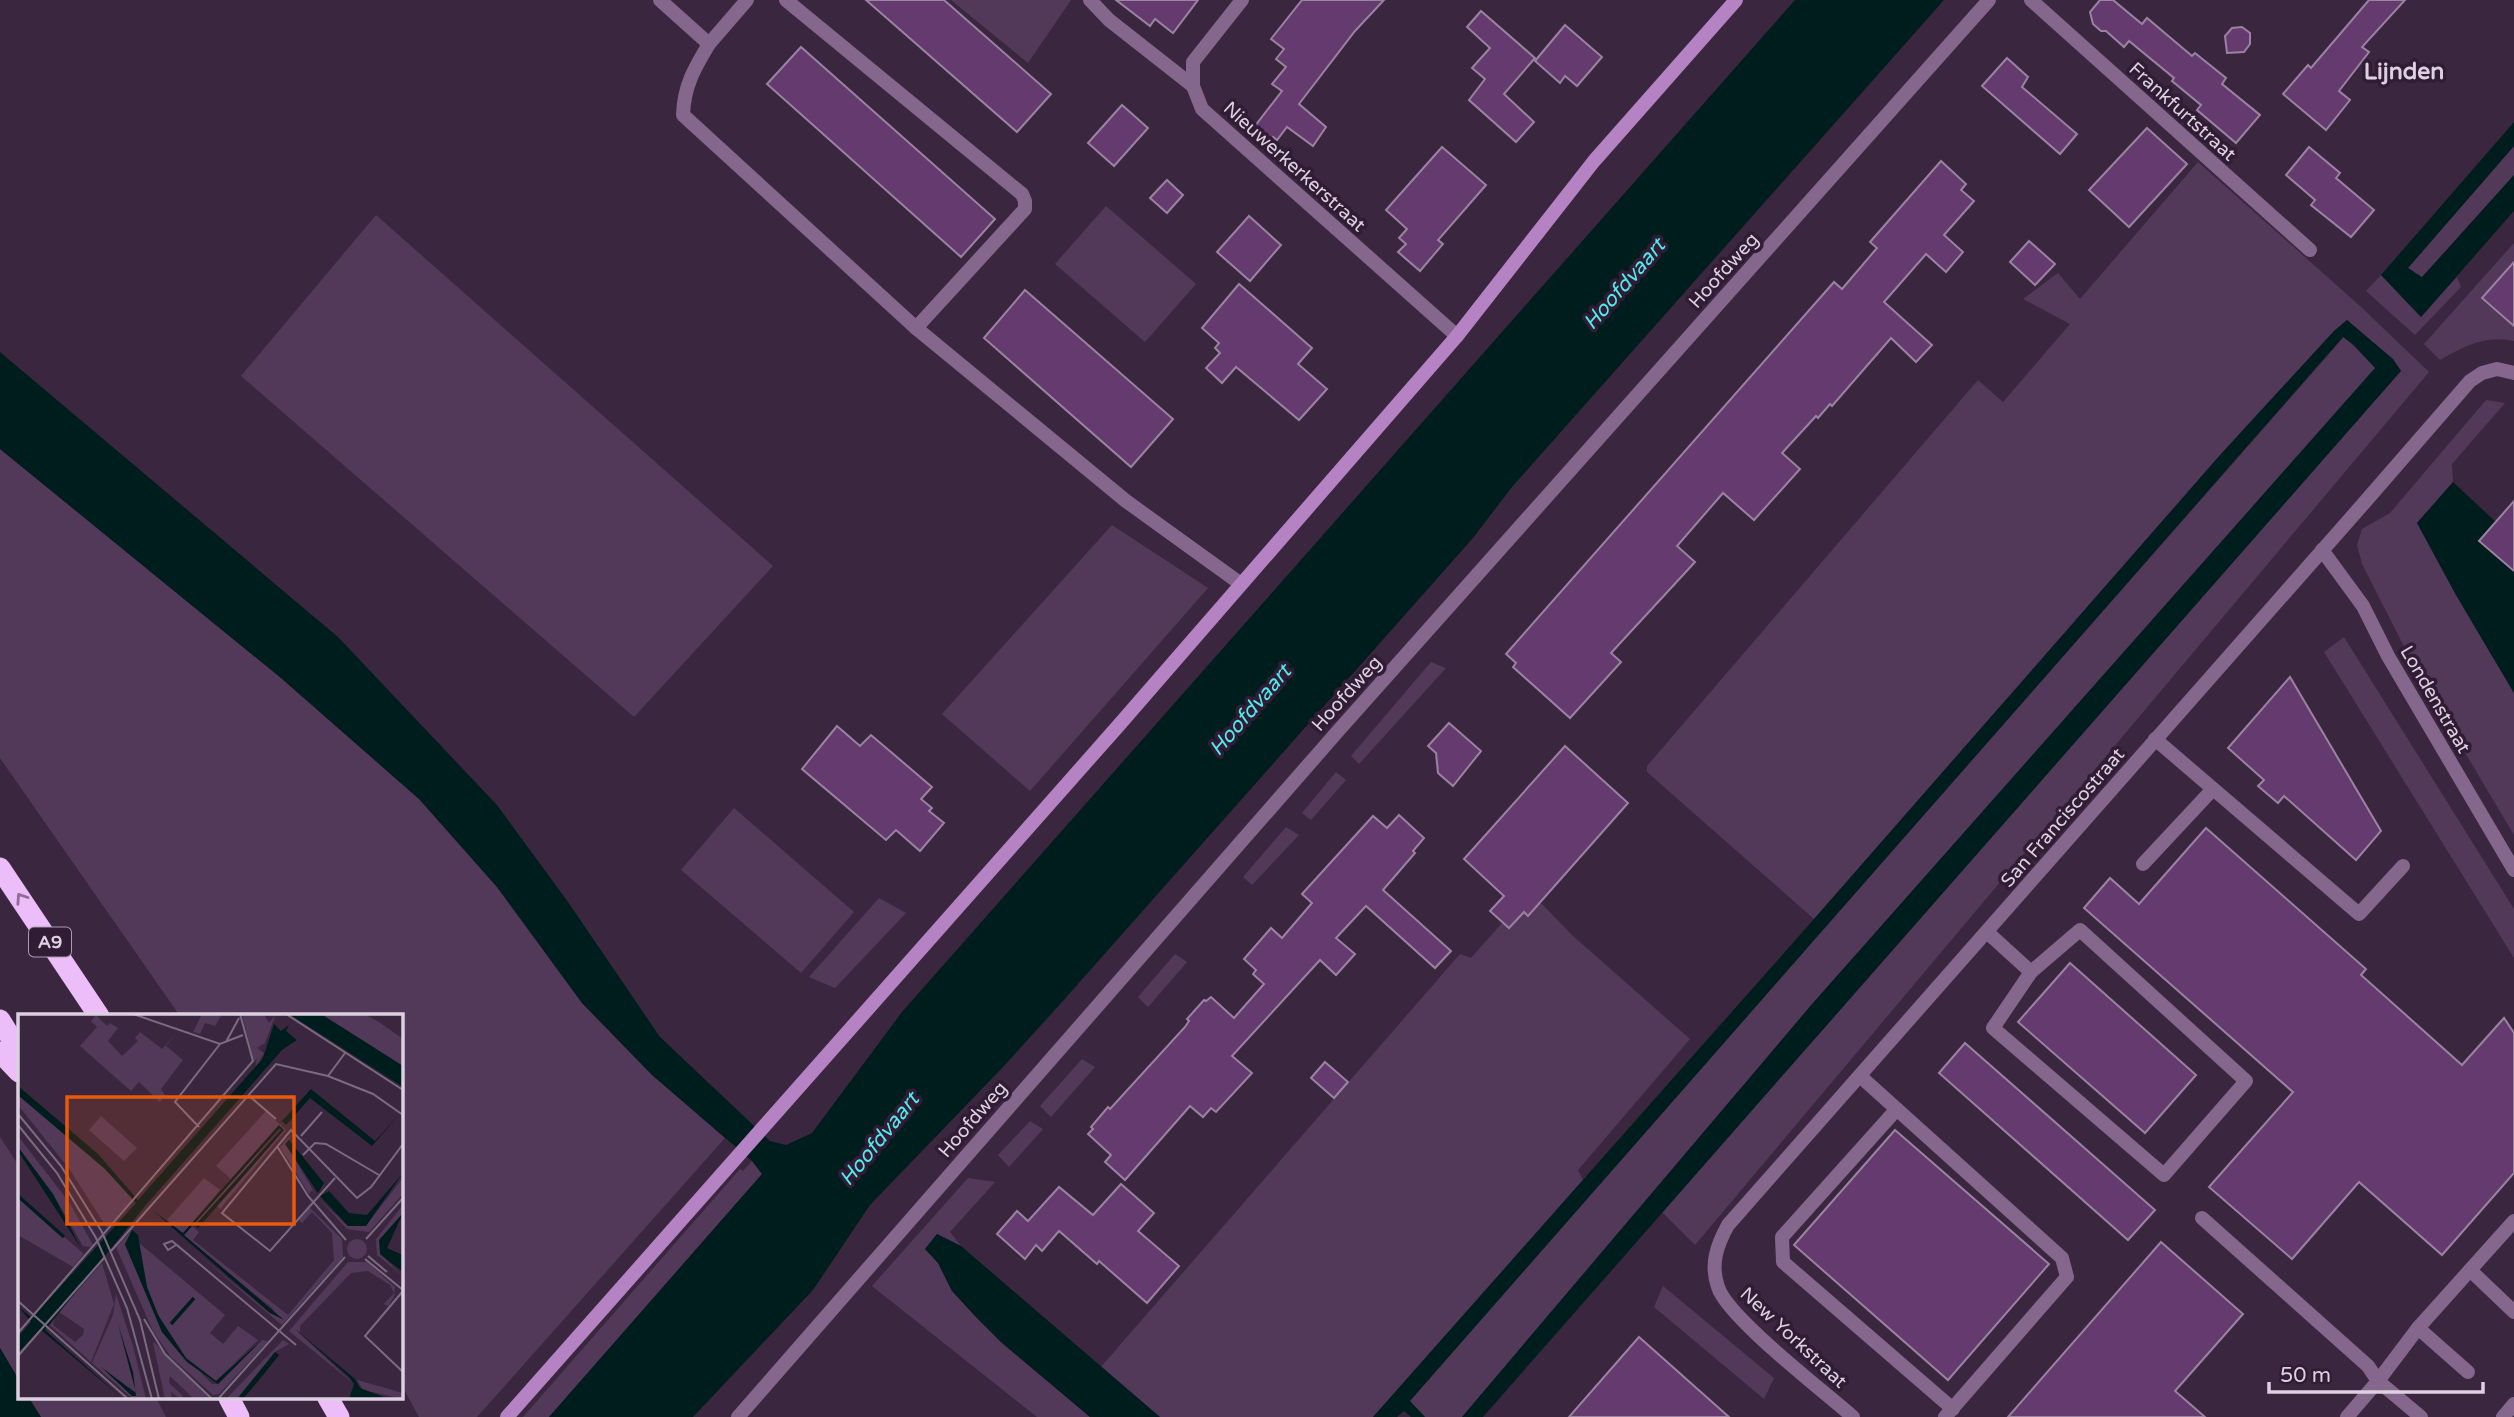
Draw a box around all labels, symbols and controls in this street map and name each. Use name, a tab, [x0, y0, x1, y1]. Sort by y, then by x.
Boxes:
street label: Frankfurtstraat	[2124, 58, 2240, 166]
district label: Lijnden	[2364, 58, 2444, 86]
street label: Nieuwerkerkerstraat	[1219, 97, 1370, 236]
street label: Hoofdweg	[1684, 229, 1763, 313]
water label: Hoofdvaart	[1578, 232, 1672, 335]
street label: Londenstraat	[2396, 642, 2475, 757]
street label: Hoofdweg	[1307, 652, 1386, 736]
water label: Hoofdvaart	[1204, 658, 1298, 761]
street label: San Franciscostraat	[1996, 744, 2129, 892]
one-way arrow	[16, 893, 29, 906]
road number: A9	[29, 928, 71, 957]
inset map	[18, 1014, 402, 1400]
street label: Hoofdweg	[934, 1077, 1012, 1162]
water label: Hoofdvaart	[834, 1086, 926, 1191]
street label: New Yorkstraat	[1736, 1283, 1851, 1393]
scale bar	[2269, 1350, 2482, 1394]
text: 50 m	[2280, 1363, 2331, 1388]

